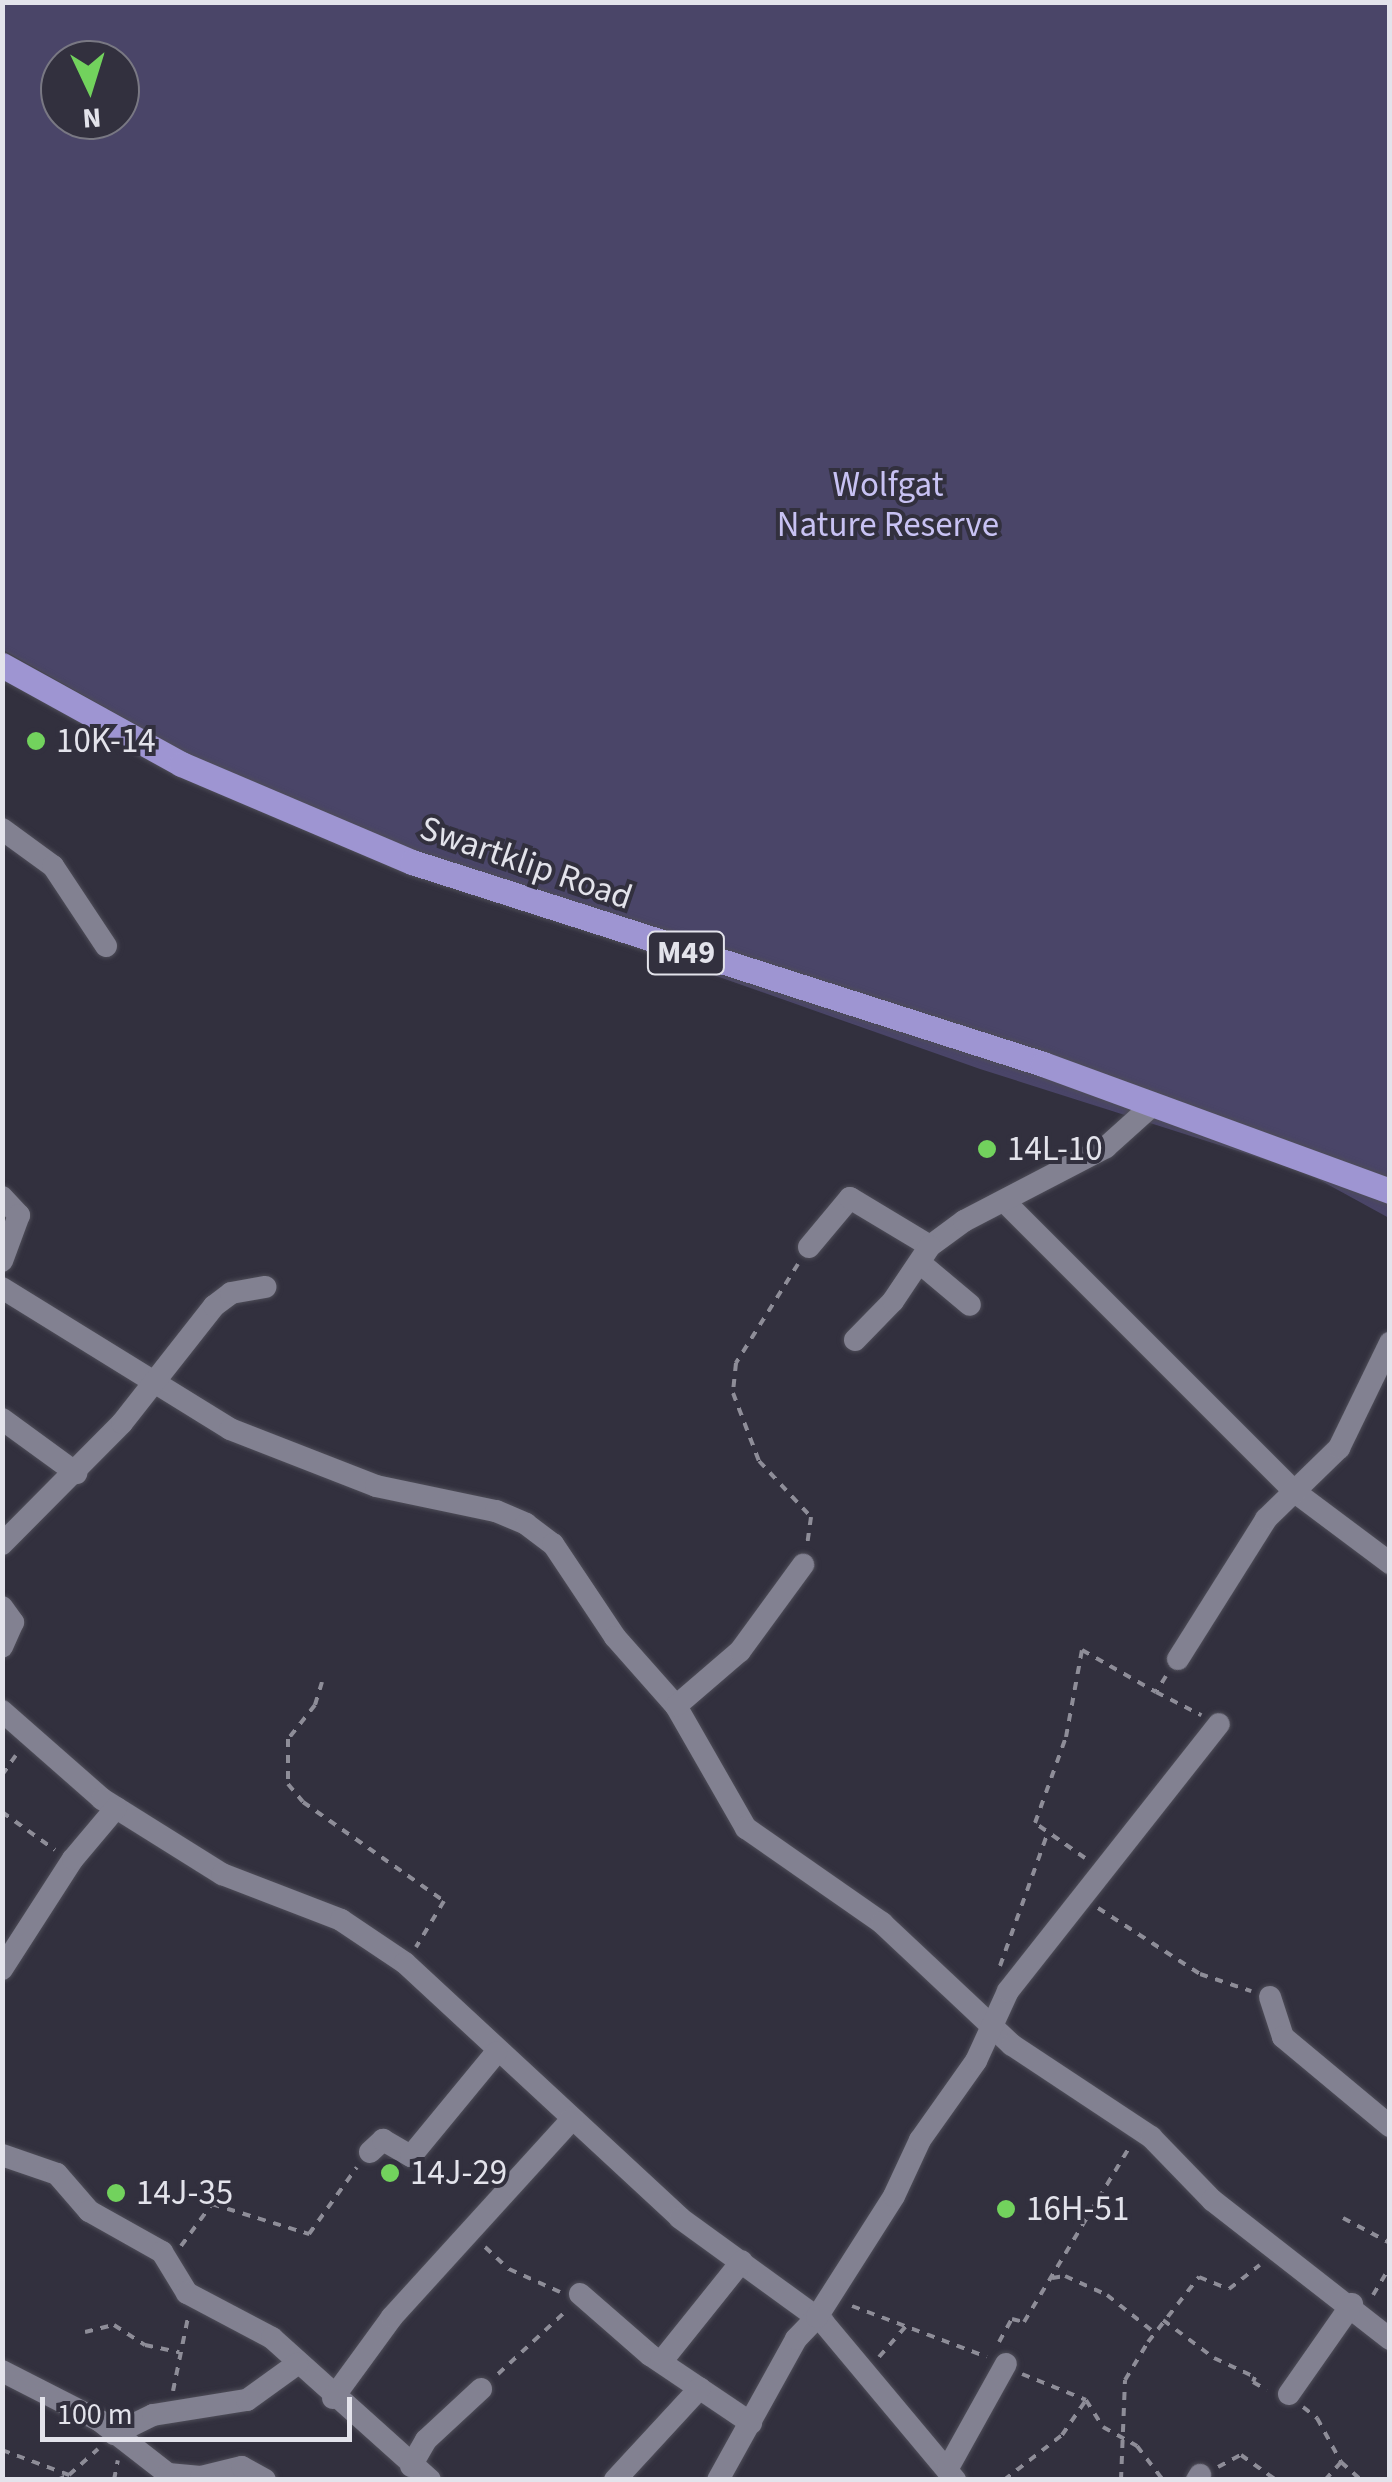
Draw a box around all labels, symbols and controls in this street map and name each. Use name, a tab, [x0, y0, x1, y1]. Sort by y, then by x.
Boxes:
north arrow	[40, 40, 140, 140]
text: N	[81, 97, 103, 139]
park label: Wolfgat Nature Reserve	[777, 464, 999, 546]
place label: 10K-14	[56, 720, 156, 762]
marker: 10K-14	[25, 730, 47, 752]
street label: Swartklip Road	[414, 807, 638, 919]
road number: M49	[646, 926, 726, 980]
place label: 14L-10	[1007, 1128, 1103, 1170]
marker: 14L-10	[976, 1138, 998, 1160]
place label: 14J-29	[410, 2152, 507, 2194]
marker: 14J-29	[379, 2162, 401, 2184]
place label: 14J-35	[136, 2172, 233, 2214]
marker: 14J-35	[105, 2182, 127, 2204]
place label: 16H-51	[1026, 2188, 1129, 2230]
marker: 16H-51	[995, 2198, 1017, 2220]
scale bar	[45, 2377, 358, 2439]
text: 100 m	[57, 2393, 133, 2436]

